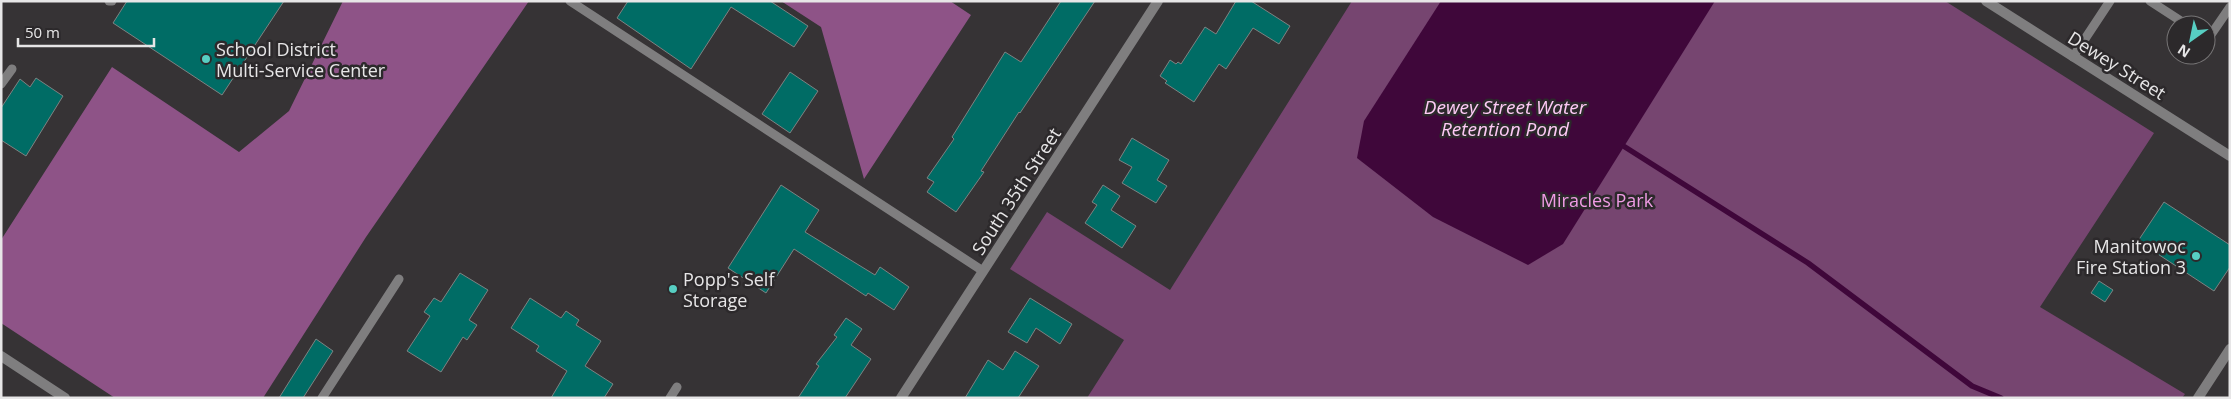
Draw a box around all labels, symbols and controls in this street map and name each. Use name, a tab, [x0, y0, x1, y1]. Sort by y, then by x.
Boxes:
scale bar	[18, 15, 154, 47]
north arrow	[2166, 15, 2216, 65]
text: 50 m	[25, 22, 60, 42]
street label: Dewey Street	[2063, 25, 2171, 105]
place label: School District Multi-Service Center	[216, 37, 386, 82]
text: N	[2174, 40, 2194, 62]
marker: School District Multi-Service Center	[200, 53, 212, 65]
water label: Dewey Street Water Retention Pond	[1424, 94, 1588, 142]
street label: South 35th Street	[966, 123, 1066, 259]
park label: Miracles Park	[1541, 188, 1654, 212]
place label: Manitowoc Fire Station 3	[2076, 234, 2186, 279]
marker: Manitowoc Fire Station 3	[2190, 250, 2202, 262]
place label: Popp's Self Storage	[683, 267, 775, 312]
marker: Popp's Self Storage	[667, 283, 679, 295]

